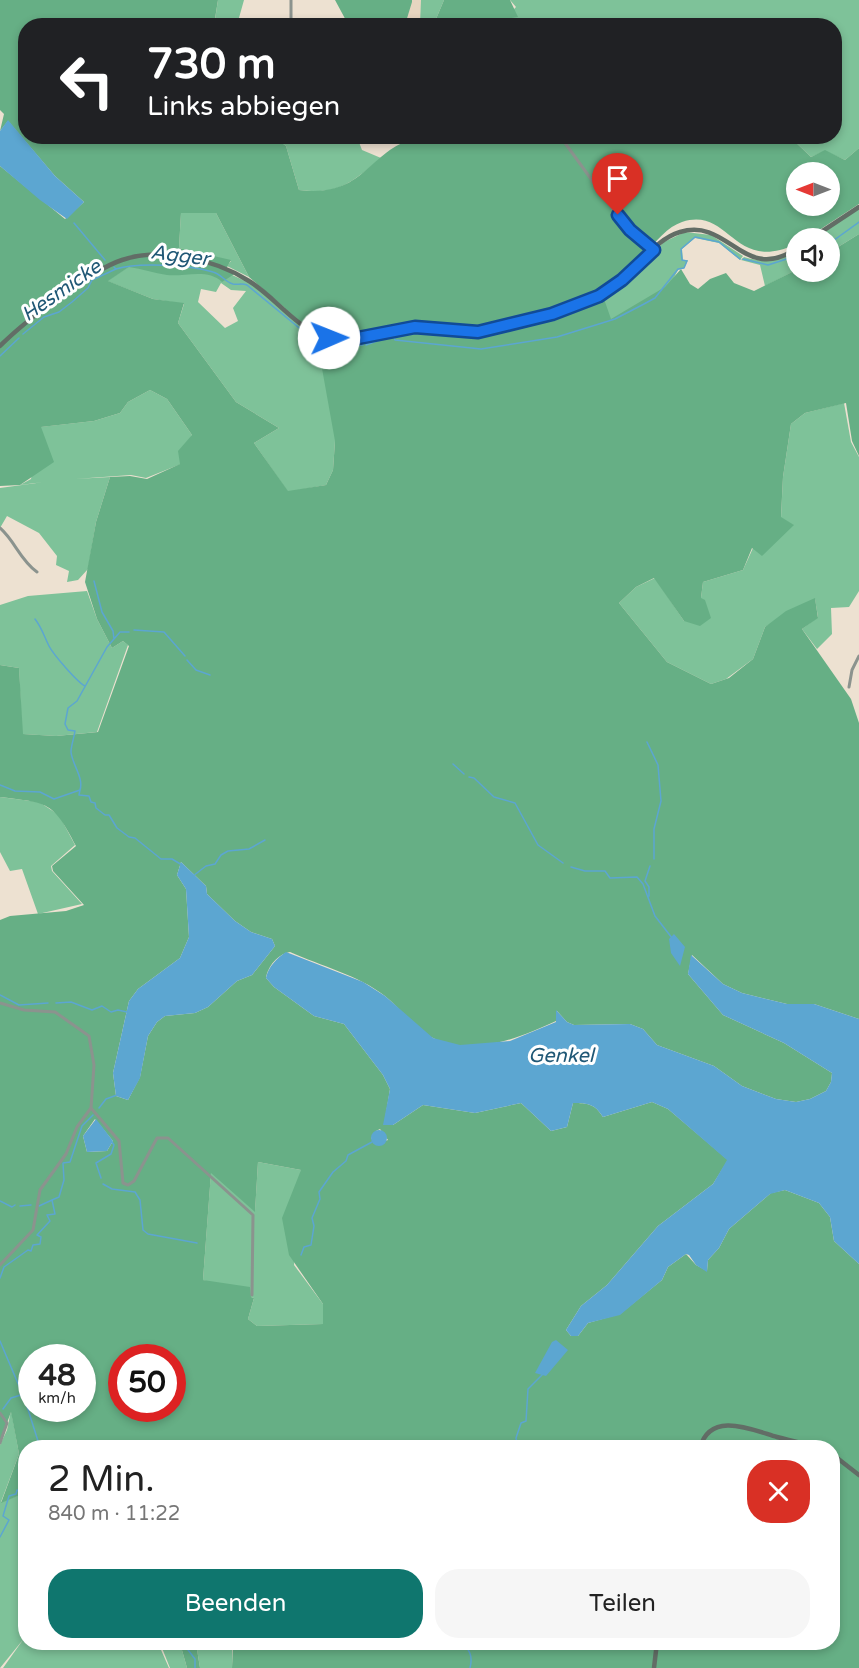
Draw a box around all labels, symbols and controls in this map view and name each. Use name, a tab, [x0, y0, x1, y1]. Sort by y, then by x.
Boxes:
text: 730 m	[147, 39, 276, 90]
icon: left	[48, 42, 126, 120]
text: Links abbiegen	[147, 90, 340, 123]
pin	[592, 153, 643, 215]
icon: arrive	[601, 162, 634, 195]
north arrow	[786, 162, 840, 216]
map controls	[786, 162, 840, 282]
button: sound	[786, 228, 840, 282]
water label: Agger	[149, 240, 213, 272]
water label: Hesmicke	[17, 254, 107, 327]
position arrow	[297, 306, 361, 370]
water label: Genkel	[528, 1044, 596, 1068]
speed limit sign: 50	[108, 1344, 186, 1422]
text: 48	[38, 1357, 76, 1394]
text: km/h	[38, 1389, 76, 1407]
text: 2 Min.	[48, 1458, 155, 1501]
button: close	[747, 1460, 810, 1523]
text: 840 m · 11:22	[48, 1502, 180, 1526]
button: Beenden	[48, 1569, 423, 1638]
button: Teilen	[435, 1569, 810, 1638]

